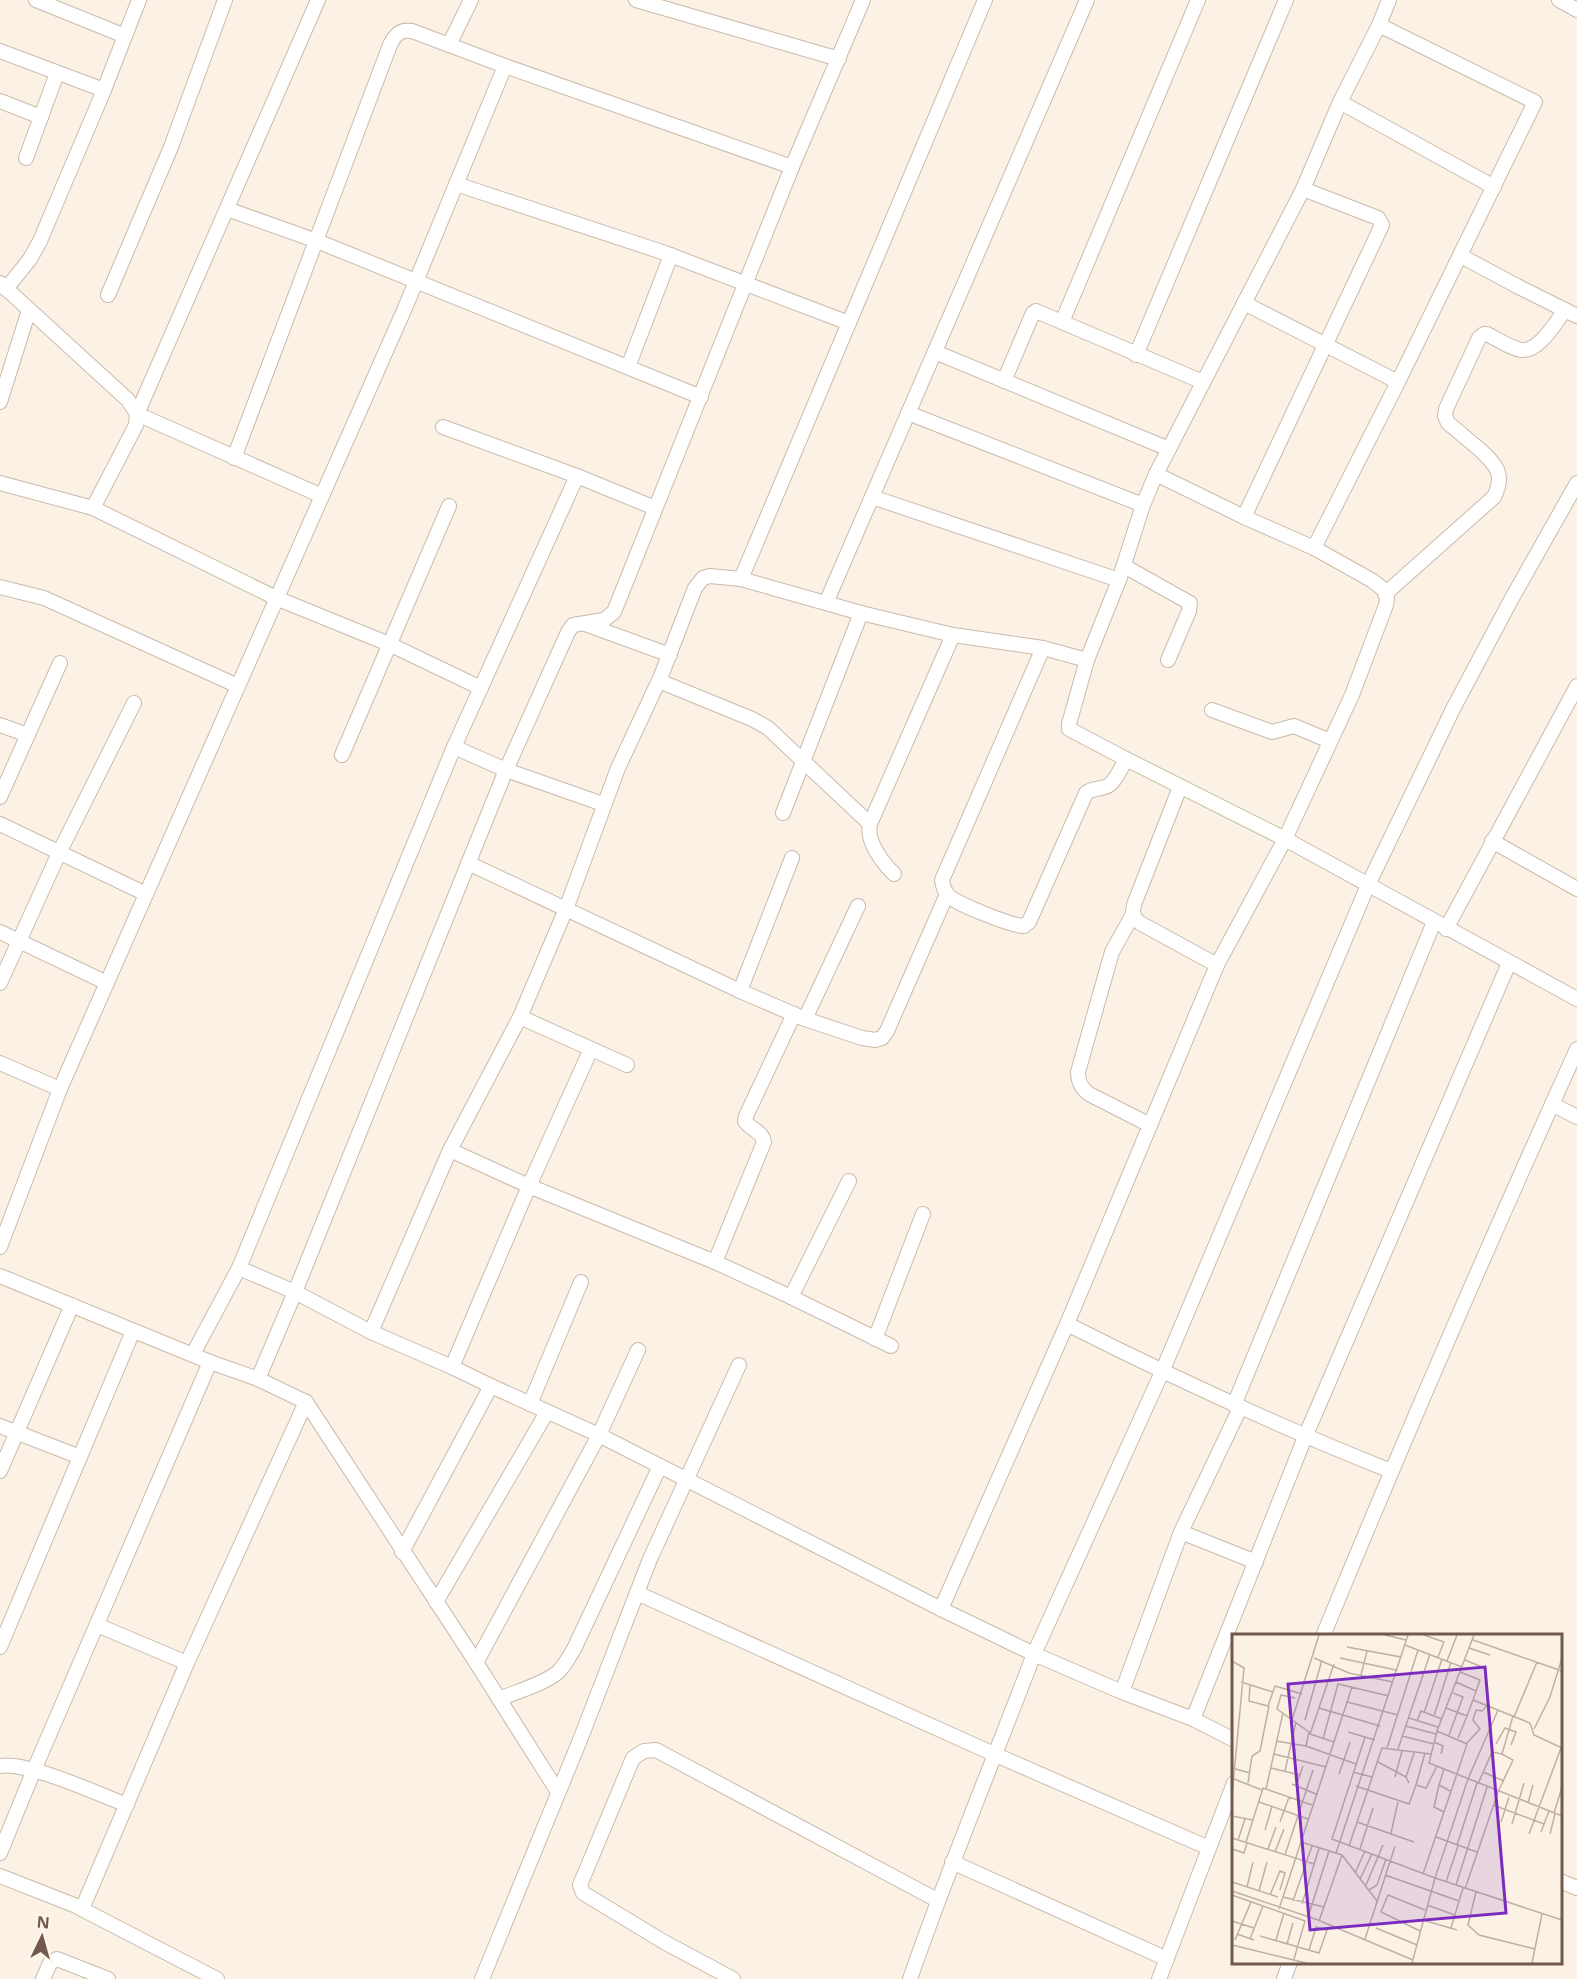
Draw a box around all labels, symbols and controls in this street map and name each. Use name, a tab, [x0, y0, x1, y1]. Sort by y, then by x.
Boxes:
inset map	[1232, 1634, 1562, 1964]
north arrow	[12, 1907, 72, 1967]
text: N	[36, 1911, 51, 1934]

